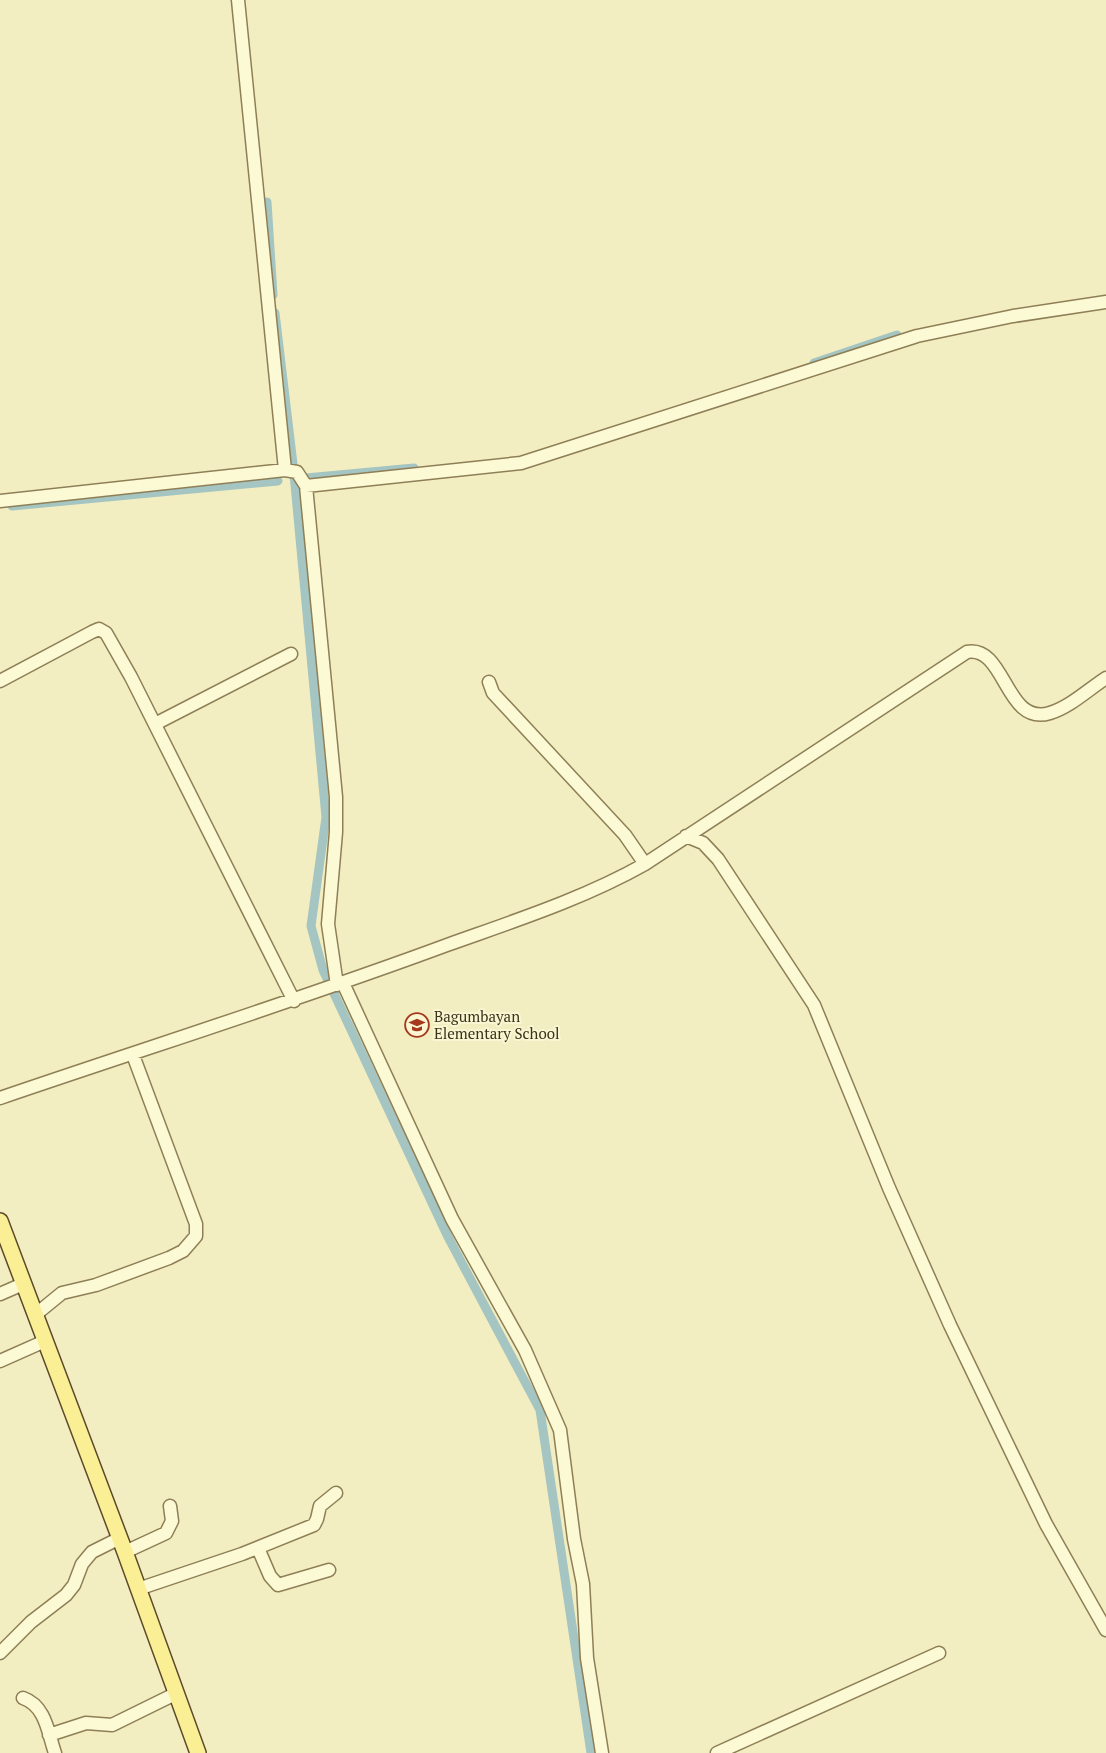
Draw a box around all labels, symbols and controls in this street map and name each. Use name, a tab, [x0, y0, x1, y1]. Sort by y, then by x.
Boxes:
place label: Bagumbayan Elementary School	[434, 1006, 560, 1043]
school or university icon: Bagumbayan Elementary School	[404, 1012, 430, 1038]

